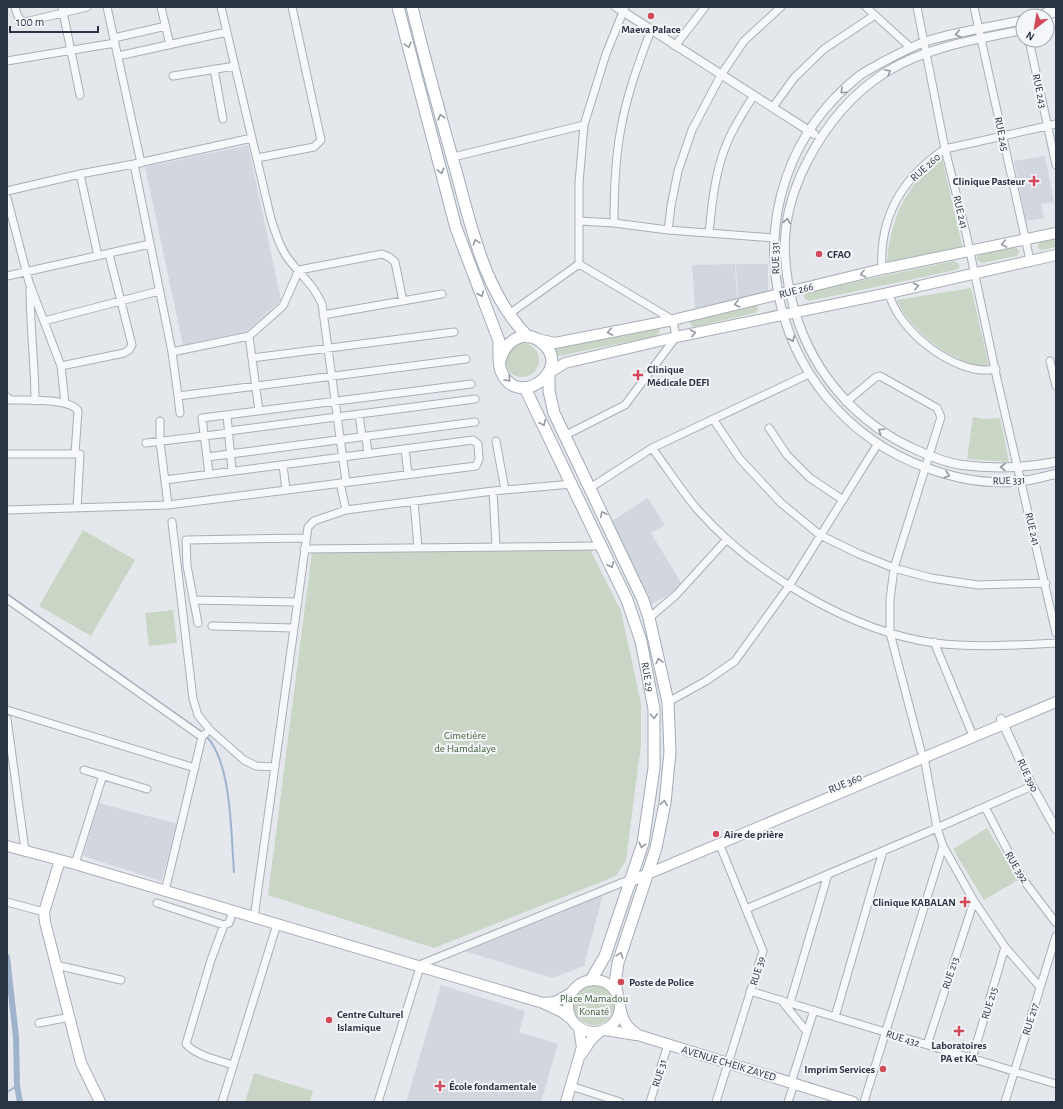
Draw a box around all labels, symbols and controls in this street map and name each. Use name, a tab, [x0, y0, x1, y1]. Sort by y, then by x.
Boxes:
scale bar	[10, 8, 98, 34]
north arrow	[1015, 8, 1055, 48]
marker: Maeva Palace	[646, 11, 656, 21]
text: 100 m	[16, 16, 44, 28]
place label: Maeva Palace	[621, 24, 681, 35]
text: N	[1024, 29, 1036, 43]
one-way arrow	[954, 30, 961, 38]
one-way arrow	[403, 41, 412, 48]
one-way arrow	[884, 69, 891, 76]
street label: RUE 243	[1031, 73, 1049, 110]
one-way arrow	[840, 86, 848, 94]
one-way arrow	[437, 114, 446, 121]
street label: RUE 245	[993, 116, 1011, 153]
street label: RUE 260	[908, 151, 942, 183]
one-way arrow	[436, 167, 444, 174]
marker: Clinique Pasteur	[1028, 175, 1040, 187]
place label: Clinique Pasteur	[953, 176, 1025, 187]
street label: RUE 241	[951, 194, 970, 230]
one-way arrow	[783, 218, 791, 224]
one-way arrow	[473, 239, 481, 246]
one-way arrow	[1001, 240, 1007, 248]
street label: RUE 331	[769, 241, 782, 275]
marker: CFAO	[814, 249, 824, 259]
place label: CFAO	[827, 249, 851, 260]
one-way arrow	[860, 269, 867, 278]
street label: RUE 266	[778, 281, 815, 300]
one-way arrow	[913, 283, 919, 291]
one-way arrow	[476, 290, 484, 297]
one-way arrow	[734, 300, 740, 308]
one-way arrow	[607, 328, 613, 336]
one-way arrow	[690, 330, 696, 338]
one-way arrow	[788, 335, 796, 342]
place label: Clinique Médicale DEFI	[647, 364, 710, 388]
marker: Clinique Médicale DEFI	[632, 369, 644, 381]
one-way arrow	[503, 374, 510, 382]
one-way arrow	[538, 418, 546, 426]
one-way arrow	[878, 429, 885, 436]
one-way arrow	[1000, 463, 1006, 471]
one-way arrow	[943, 470, 950, 479]
street label: RUE 331	[992, 474, 1026, 487]
one-way arrow	[600, 511, 608, 518]
street label: RUE 241	[1023, 511, 1042, 547]
one-way arrow	[606, 561, 614, 569]
one-way arrow	[655, 658, 663, 664]
street label: RUE 29	[639, 661, 656, 693]
one-way arrow	[650, 713, 659, 719]
park label: Cimetière de Hamdalaye	[434, 730, 496, 754]
street label: RUE 390	[1015, 757, 1040, 794]
street label: RUE 360	[827, 771, 864, 795]
one-way arrow	[659, 800, 668, 806]
marker: Aire de prière	[711, 829, 721, 839]
place label: Aire de prière	[724, 829, 783, 840]
one-way arrow	[638, 841, 647, 848]
street label: RUE 392	[1003, 850, 1030, 885]
marker: Clinique KABALAN	[959, 896, 971, 908]
place label: Clinique KABALAN	[872, 897, 956, 908]
one-way arrow	[616, 952, 624, 959]
street label: RUE 39	[748, 955, 767, 987]
street label: RUE 213	[940, 955, 961, 991]
marker: Poste de Police	[616, 977, 626, 987]
place label: Poste de Police	[629, 977, 694, 988]
street label: RUE 215	[979, 985, 1000, 1021]
park label: Place Mamadou Konaté	[560, 993, 629, 1017]
street label: RUE 217	[1020, 1001, 1041, 1037]
place label: Centre Culturel Islamique	[337, 1009, 403, 1033]
marker: Centre Culturel Islamique	[324, 1015, 334, 1025]
marker: Laboratoires PA et KA	[953, 1025, 965, 1037]
street label: RUE 432	[885, 1028, 921, 1049]
place label: Laboratoires PA et KA	[931, 1040, 987, 1064]
street label: AVENUE CHEIK ZAYED	[680, 1044, 777, 1083]
street label: RUE 31	[650, 1058, 669, 1088]
place label: Imprim Services	[804, 1064, 875, 1075]
marker: Imprim Services	[878, 1064, 888, 1074]
marker: École fondamentale	[434, 1080, 446, 1092]
place label: École fondamentale	[449, 1080, 537, 1092]

